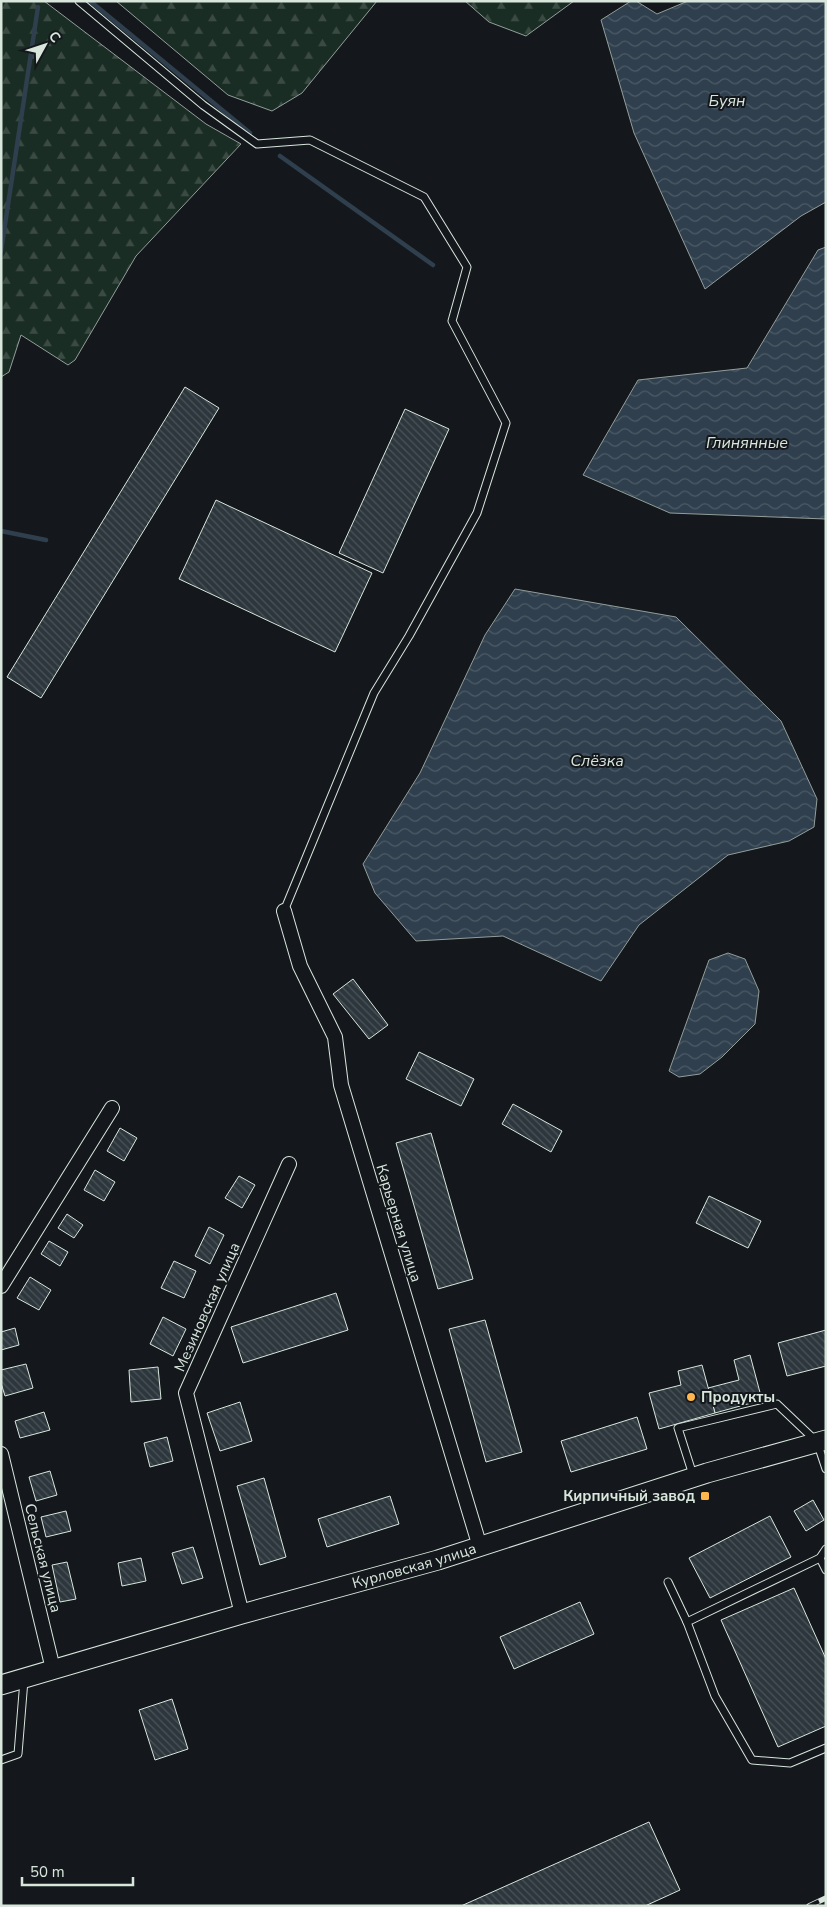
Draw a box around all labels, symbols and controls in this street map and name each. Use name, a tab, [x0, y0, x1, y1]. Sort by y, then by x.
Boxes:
north arrow	[20, 20, 70, 70]
text: С	[44, 27, 65, 47]
water label: Буян	[709, 90, 745, 112]
water label: Глинянные	[706, 432, 788, 454]
water label: Слёзка	[570, 750, 624, 772]
street label: Карьерная улица	[372, 1162, 426, 1284]
street label: Мезиновская улица	[169, 1239, 245, 1375]
place label: Продукты	[701, 1387, 775, 1407]
marker: Продукты	[685, 1391, 697, 1403]
place label: Кирпичный завод	[563, 1486, 695, 1506]
marker: Кирпичный завод	[699, 1490, 711, 1502]
street label: Сельская улица	[20, 1501, 66, 1615]
street label: Курловская улица	[350, 1538, 479, 1593]
scale bar	[22, 1854, 134, 1886]
text: 50 m	[30, 1862, 65, 1882]

